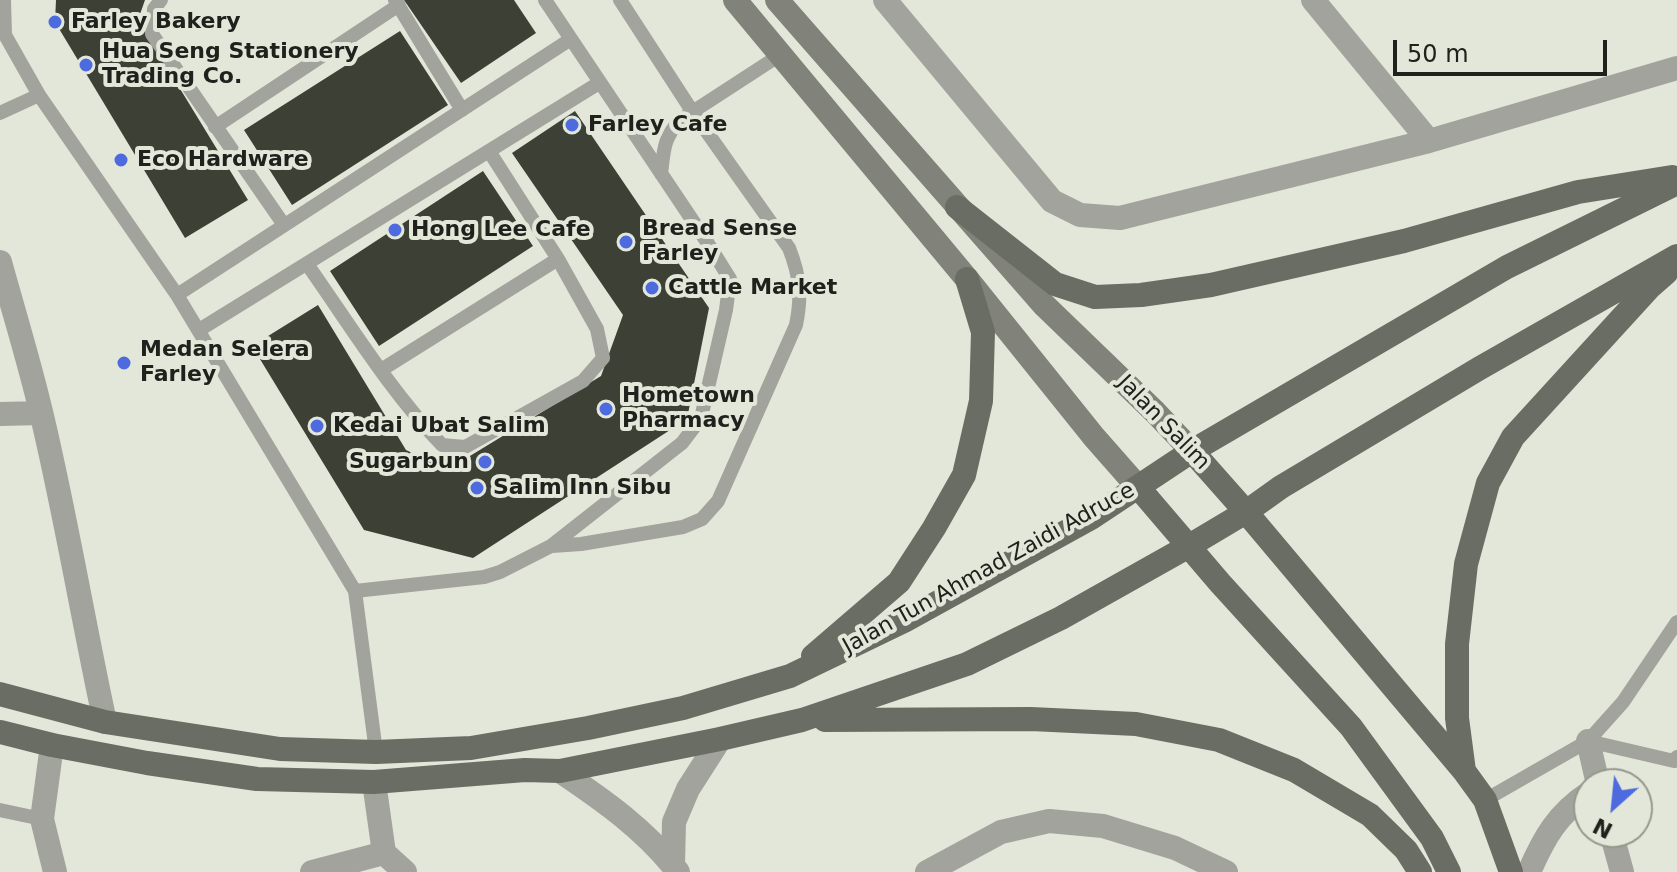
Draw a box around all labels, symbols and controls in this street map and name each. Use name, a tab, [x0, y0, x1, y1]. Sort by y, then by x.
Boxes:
place label: Farley Bakery	[71, 9, 241, 35]
marker: Farley Bakery	[46, 13, 64, 31]
scale bar	[1397, 24, 1611, 74]
place label: Hua Seng Stationery Trading Co.	[102, 39, 359, 90]
text: 50 m	[1407, 40, 1469, 68]
marker: Hua Seng Stationery Trading Co.	[77, 56, 95, 74]
place label: Farley Cafe	[588, 112, 727, 138]
marker: Farley Cafe	[563, 116, 581, 134]
place label: Eco Hardware	[137, 147, 309, 173]
marker: Eco Hardware	[112, 151, 130, 169]
place label: Bread Sense Farley	[642, 216, 797, 268]
place label: Hong Lee Cafe	[411, 217, 591, 243]
marker: Hong Lee Cafe	[386, 221, 404, 239]
marker: Bread Sense Farley	[617, 233, 635, 251]
place label: Cattle Market	[668, 275, 837, 301]
marker: Cattle Market	[643, 279, 661, 297]
place label: Medan Selera Farley	[140, 337, 310, 388]
marker: Medan Selera Farley	[115, 354, 133, 372]
street label: Jalan Salim	[1111, 370, 1215, 476]
place label: Hometown Pharmacy	[622, 383, 755, 434]
marker: Hometown Pharmacy	[597, 400, 615, 418]
place label: Kedai Ubat Salim	[333, 413, 546, 439]
marker: Kedai Ubat Salim	[308, 417, 326, 435]
place label: Sugarbun	[349, 449, 469, 475]
marker: Sugarbun	[476, 453, 494, 471]
place label: Salim Inn Sibu	[493, 475, 671, 501]
street label: Jalan Tun Ahmad Zaidi Adruce	[839, 478, 1139, 660]
marker: Salim Inn Sibu	[468, 479, 486, 497]
north arrow	[1573, 768, 1653, 848]
text: N	[1589, 813, 1617, 843]

